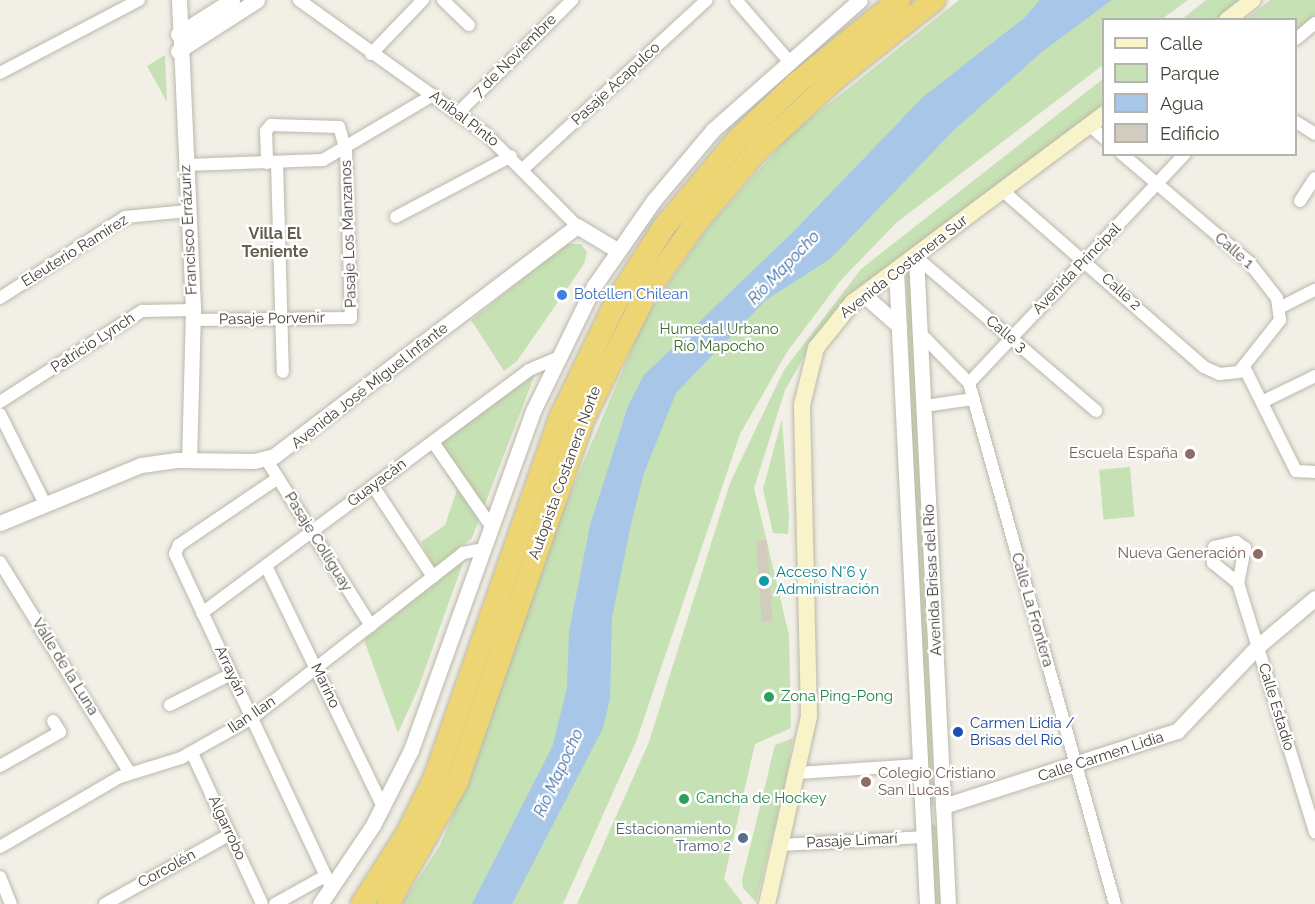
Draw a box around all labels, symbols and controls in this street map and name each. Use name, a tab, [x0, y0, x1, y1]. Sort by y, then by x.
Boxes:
street label: 7 de Noviembre	[469, 10, 561, 102]
legend	[1102, 18, 1297, 156]
text: Calle	[1160, 33, 1203, 54]
street label: Pasaje Acapulco	[568, 38, 664, 130]
text: Parque	[1160, 63, 1219, 84]
street label: Aníbal Pinto	[426, 87, 502, 151]
text: Agua	[1160, 93, 1204, 114]
text: Edificio	[1160, 123, 1219, 144]
street label: Pasaje Los Manzanos	[337, 160, 361, 308]
street label: Francisco Errázuriz	[177, 165, 201, 295]
street label: Eleuterio Ramírez	[19, 211, 131, 291]
street label: Avenida Costanera Sur	[837, 212, 971, 322]
street label: Avenida Principal	[1029, 220, 1125, 318]
district label: Villa El Teniente	[242, 224, 308, 262]
water label: Río Mapocho	[744, 227, 824, 309]
street label: Calle 1	[1211, 229, 1257, 273]
street label: Calle 2	[1097, 270, 1145, 314]
place label: Botellen Chilean	[574, 286, 688, 304]
marker: Botellen Chilean	[555, 288, 569, 302]
street label: Patricio Lynch	[48, 309, 138, 377]
street label: Pasaje Porvenir	[219, 309, 325, 329]
street label: Calle 3	[982, 312, 1030, 356]
street label: Avenida José Miguel Infante	[288, 319, 452, 453]
park label: Humedal Urbano Río Mapocho	[659, 320, 779, 355]
street label: Autopista Costanera Norte	[525, 384, 605, 562]
place label: Escuela España	[1069, 445, 1178, 463]
marker: Escuela España	[1183, 447, 1197, 461]
street label: Guayacán	[344, 455, 410, 511]
street label: Pasaje Colliguay	[280, 489, 356, 595]
street label: Avenida Brisas del Río	[920, 503, 946, 657]
place label: Nueva Generación	[1117, 545, 1246, 563]
marker: Nueva Generación	[1251, 547, 1265, 561]
street label: Calle La Frontera	[1007, 551, 1057, 669]
place label: Acceso N°6 y Administración	[776, 563, 879, 598]
marker: Acceso N°6 y Administración	[757, 574, 771, 588]
street label: Valle de la Luna	[28, 615, 102, 719]
street label: Arrayán	[211, 643, 249, 699]
street label: Marino	[307, 661, 343, 711]
street label: Calle Estadio	[1254, 661, 1298, 753]
place label: Zona Ping-Pong	[781, 688, 893, 706]
marker: Zona Ping-Pong	[762, 690, 776, 704]
street label: Ilan Ilan	[225, 693, 279, 737]
place label: Carmen Lidia / Brisas del Río	[970, 714, 1075, 749]
marker: Carmen Lidia / Brisas del Río	[951, 725, 965, 739]
water label: Río Mapocho	[530, 726, 588, 820]
street label: Calle Carmen Lidia	[1036, 728, 1166, 786]
place label: Colegio Cristiano San Lucas	[878, 764, 996, 799]
marker: Colegio Cristiano San Lucas	[859, 775, 873, 789]
place label: Cancha de Hockey	[696, 790, 827, 808]
marker: Cancha de Hockey	[677, 792, 691, 806]
street label: Algarrobo	[204, 793, 250, 863]
place label: Estacionamiento Tramo 2	[616, 820, 731, 855]
street label: Pasaje Limarí	[806, 830, 898, 852]
marker: Estacionamiento Tramo 2	[736, 831, 750, 845]
street label: Corcolén	[135, 846, 199, 892]

